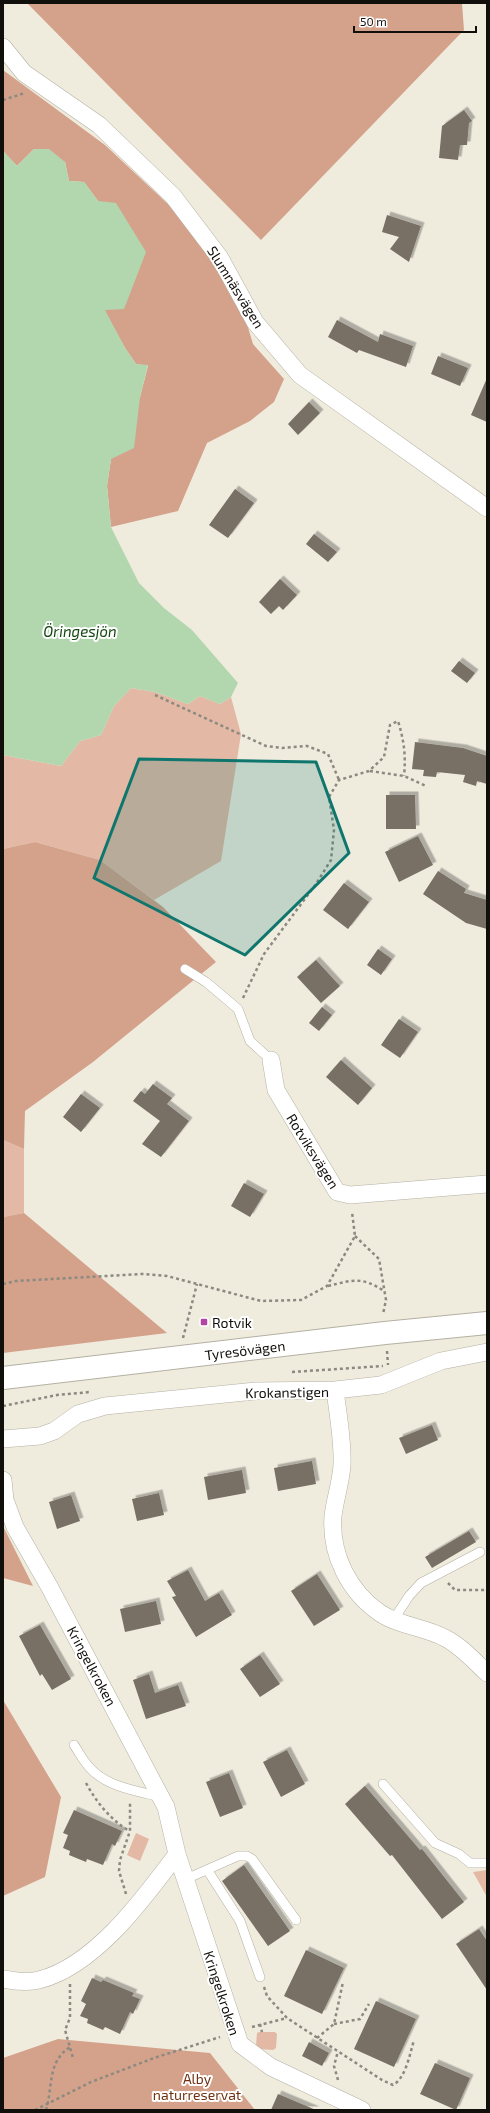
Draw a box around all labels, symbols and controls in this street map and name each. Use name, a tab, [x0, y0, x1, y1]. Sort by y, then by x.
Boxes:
scale bar	[354, 8, 476, 34]
text: 50 m	[360, 14, 387, 28]
street label: Slumnäsvägen	[204, 243, 268, 331]
water label: Öringesjön	[43, 622, 117, 641]
street label: Rotviksvägen	[283, 1110, 343, 1192]
place label: Rotvik	[212, 1314, 252, 1331]
marker: Rotvik	[199, 1317, 209, 1327]
street label: Tyresövägen	[204, 1337, 286, 1363]
street label: Krokanstigen	[245, 1383, 329, 1401]
street label: Kringelkroken	[64, 1623, 120, 1709]
street label: Kringelkroken	[200, 1949, 244, 2037]
park label: Alby naturreservat	[153, 2070, 241, 2103]

